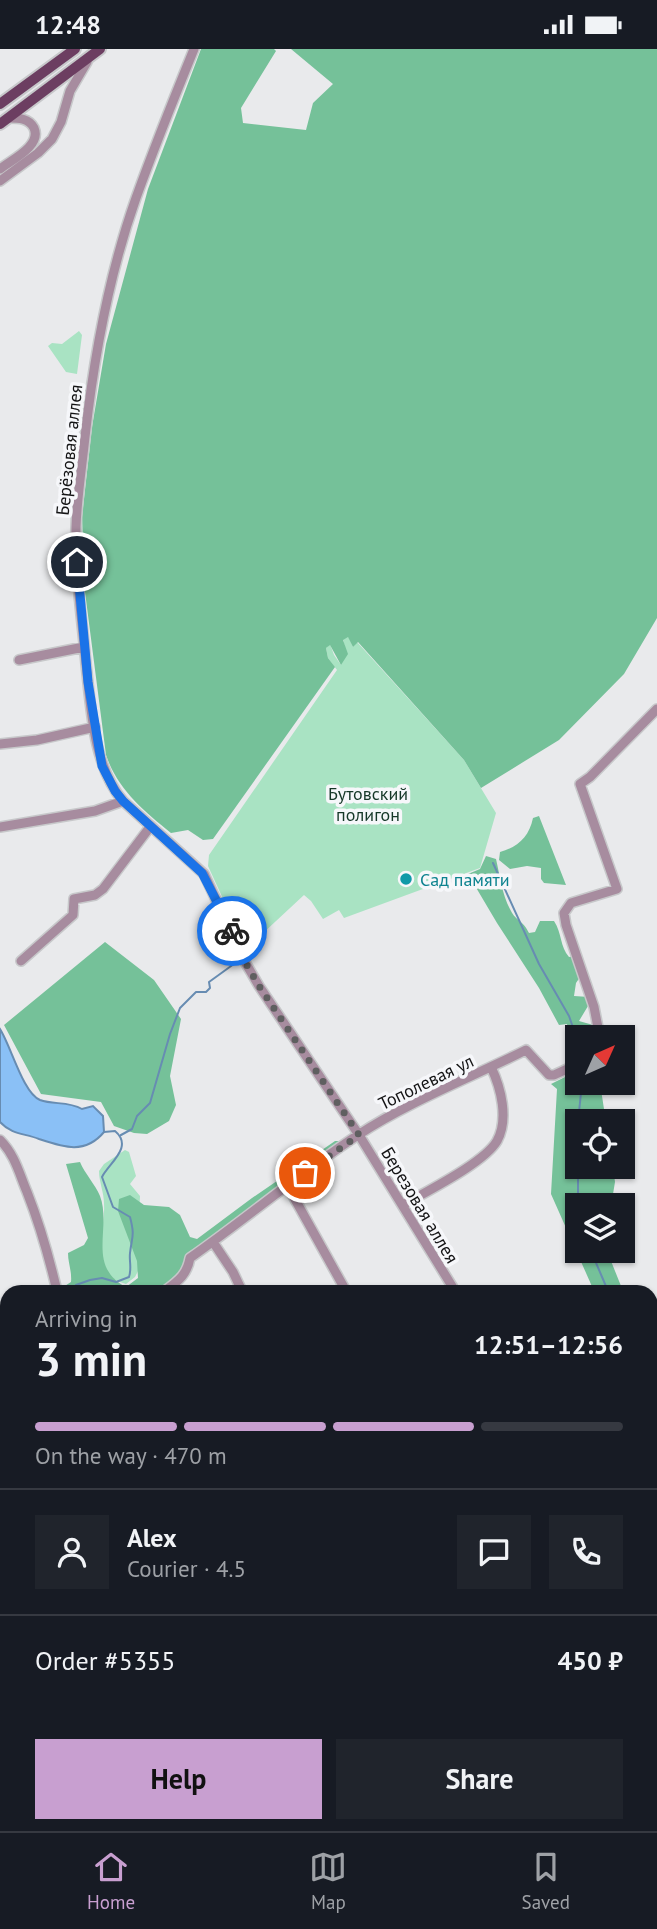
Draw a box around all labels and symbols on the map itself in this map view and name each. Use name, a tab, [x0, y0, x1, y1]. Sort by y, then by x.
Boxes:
street label: Берёзовая аллея	[51, 383, 87, 517]
pin	[47, 532, 107, 592]
park label: Бутовский полигон	[328, 782, 408, 826]
place label: Сад памяти	[420, 868, 509, 891]
marker: Сад памяти	[398, 871, 414, 887]
courier	[197, 896, 267, 966]
north arrow	[565, 1025, 635, 1095]
street label: Тополевая ул	[375, 1049, 477, 1115]
pin	[275, 1143, 335, 1203]
street label: Березовая аллея	[376, 1143, 464, 1267]

